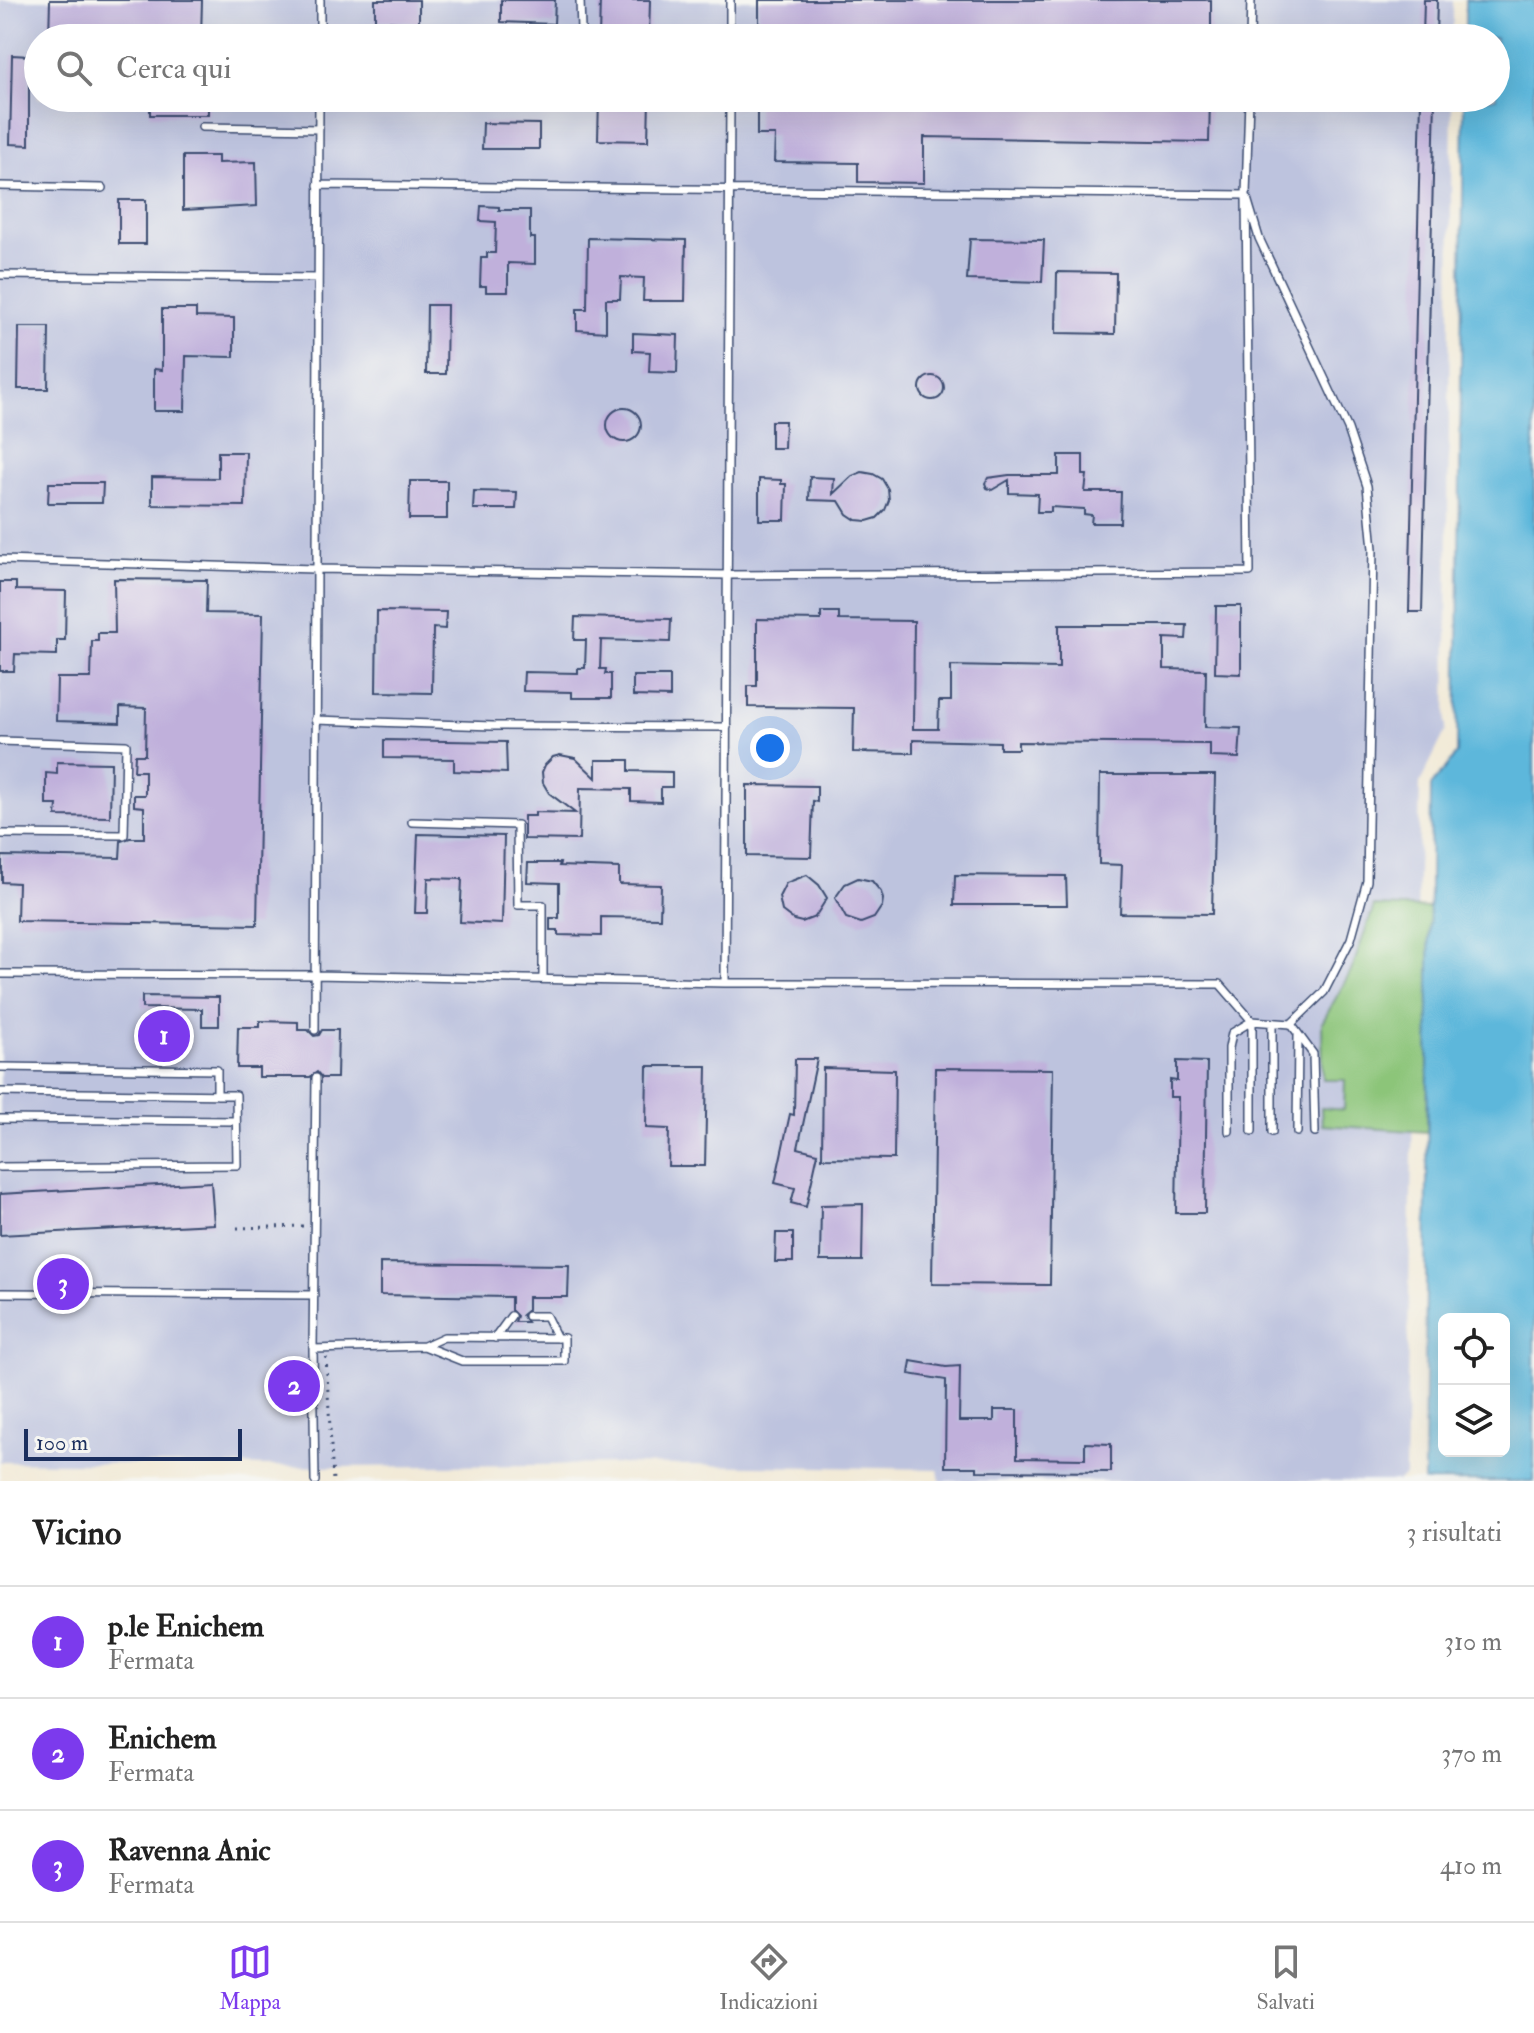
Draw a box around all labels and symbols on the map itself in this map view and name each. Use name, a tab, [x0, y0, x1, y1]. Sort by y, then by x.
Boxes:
your location	[750, 728, 790, 768]
pin: 1	[138, 1006, 190, 1066]
pin: 3	[37, 1254, 89, 1314]
pin: 2	[268, 1356, 320, 1416]
scale bar	[24, 1425, 242, 1461]

